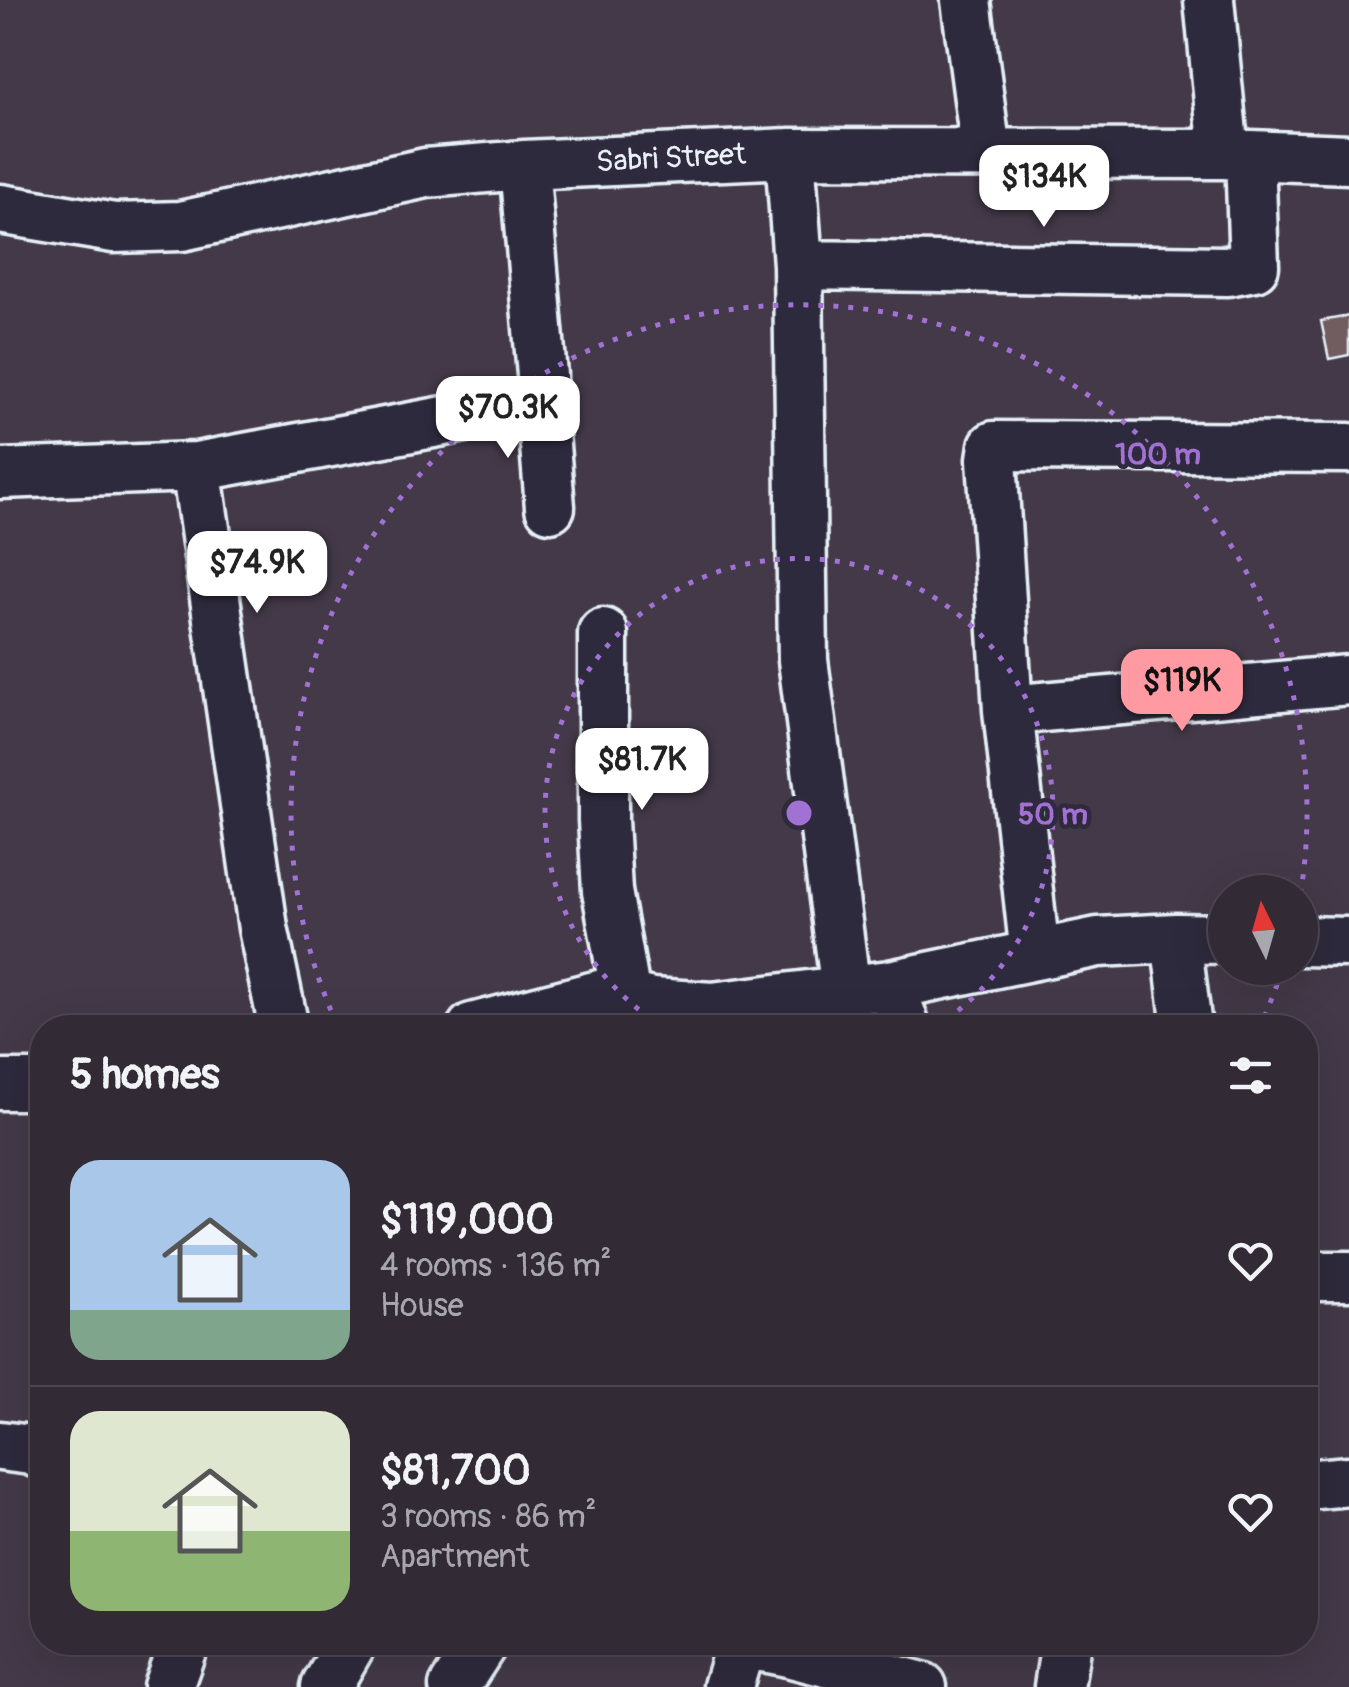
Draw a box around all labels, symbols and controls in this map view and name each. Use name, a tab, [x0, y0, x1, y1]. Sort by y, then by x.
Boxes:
street label: Sabri Street	[595, 136, 748, 180]
pin: $134K	[974, 145, 1114, 230]
text: $134K	[1001, 157, 1087, 197]
pin: $70.3K	[427, 376, 589, 461]
text: $70.3K	[458, 388, 558, 428]
text: 100 m	[1115, 436, 1201, 473]
pin: $74.9K	[176, 531, 338, 616]
text: $74.9K	[209, 543, 305, 583]
pin: $119K	[1112, 649, 1252, 734]
text: $119K	[1143, 661, 1221, 701]
pin: $81.7K	[561, 728, 723, 813]
text: $81.7K	[597, 740, 687, 780]
centre of rings	[781, 795, 817, 831]
text: 50 m	[1018, 796, 1088, 833]
north arrow	[1208, 875, 1318, 985]
map controls	[1208, 875, 1318, 985]
icon: filters	[1223, 1048, 1278, 1103]
text: 5 homes	[70, 1049, 220, 1101]
text: $119,000	[380, 1194, 554, 1246]
icon: home	[150, 1200, 270, 1320]
icon: heart	[1223, 1233, 1278, 1288]
text: 4 rooms · 136 m²	[380, 1246, 612, 1286]
text: House	[380, 1286, 464, 1326]
text: $81,700	[380, 1445, 531, 1497]
icon: home	[150, 1451, 270, 1571]
icon: heart	[1223, 1484, 1278, 1539]
text: 3 rooms · 86 m²	[380, 1497, 597, 1537]
text: Apartment	[380, 1537, 529, 1577]

